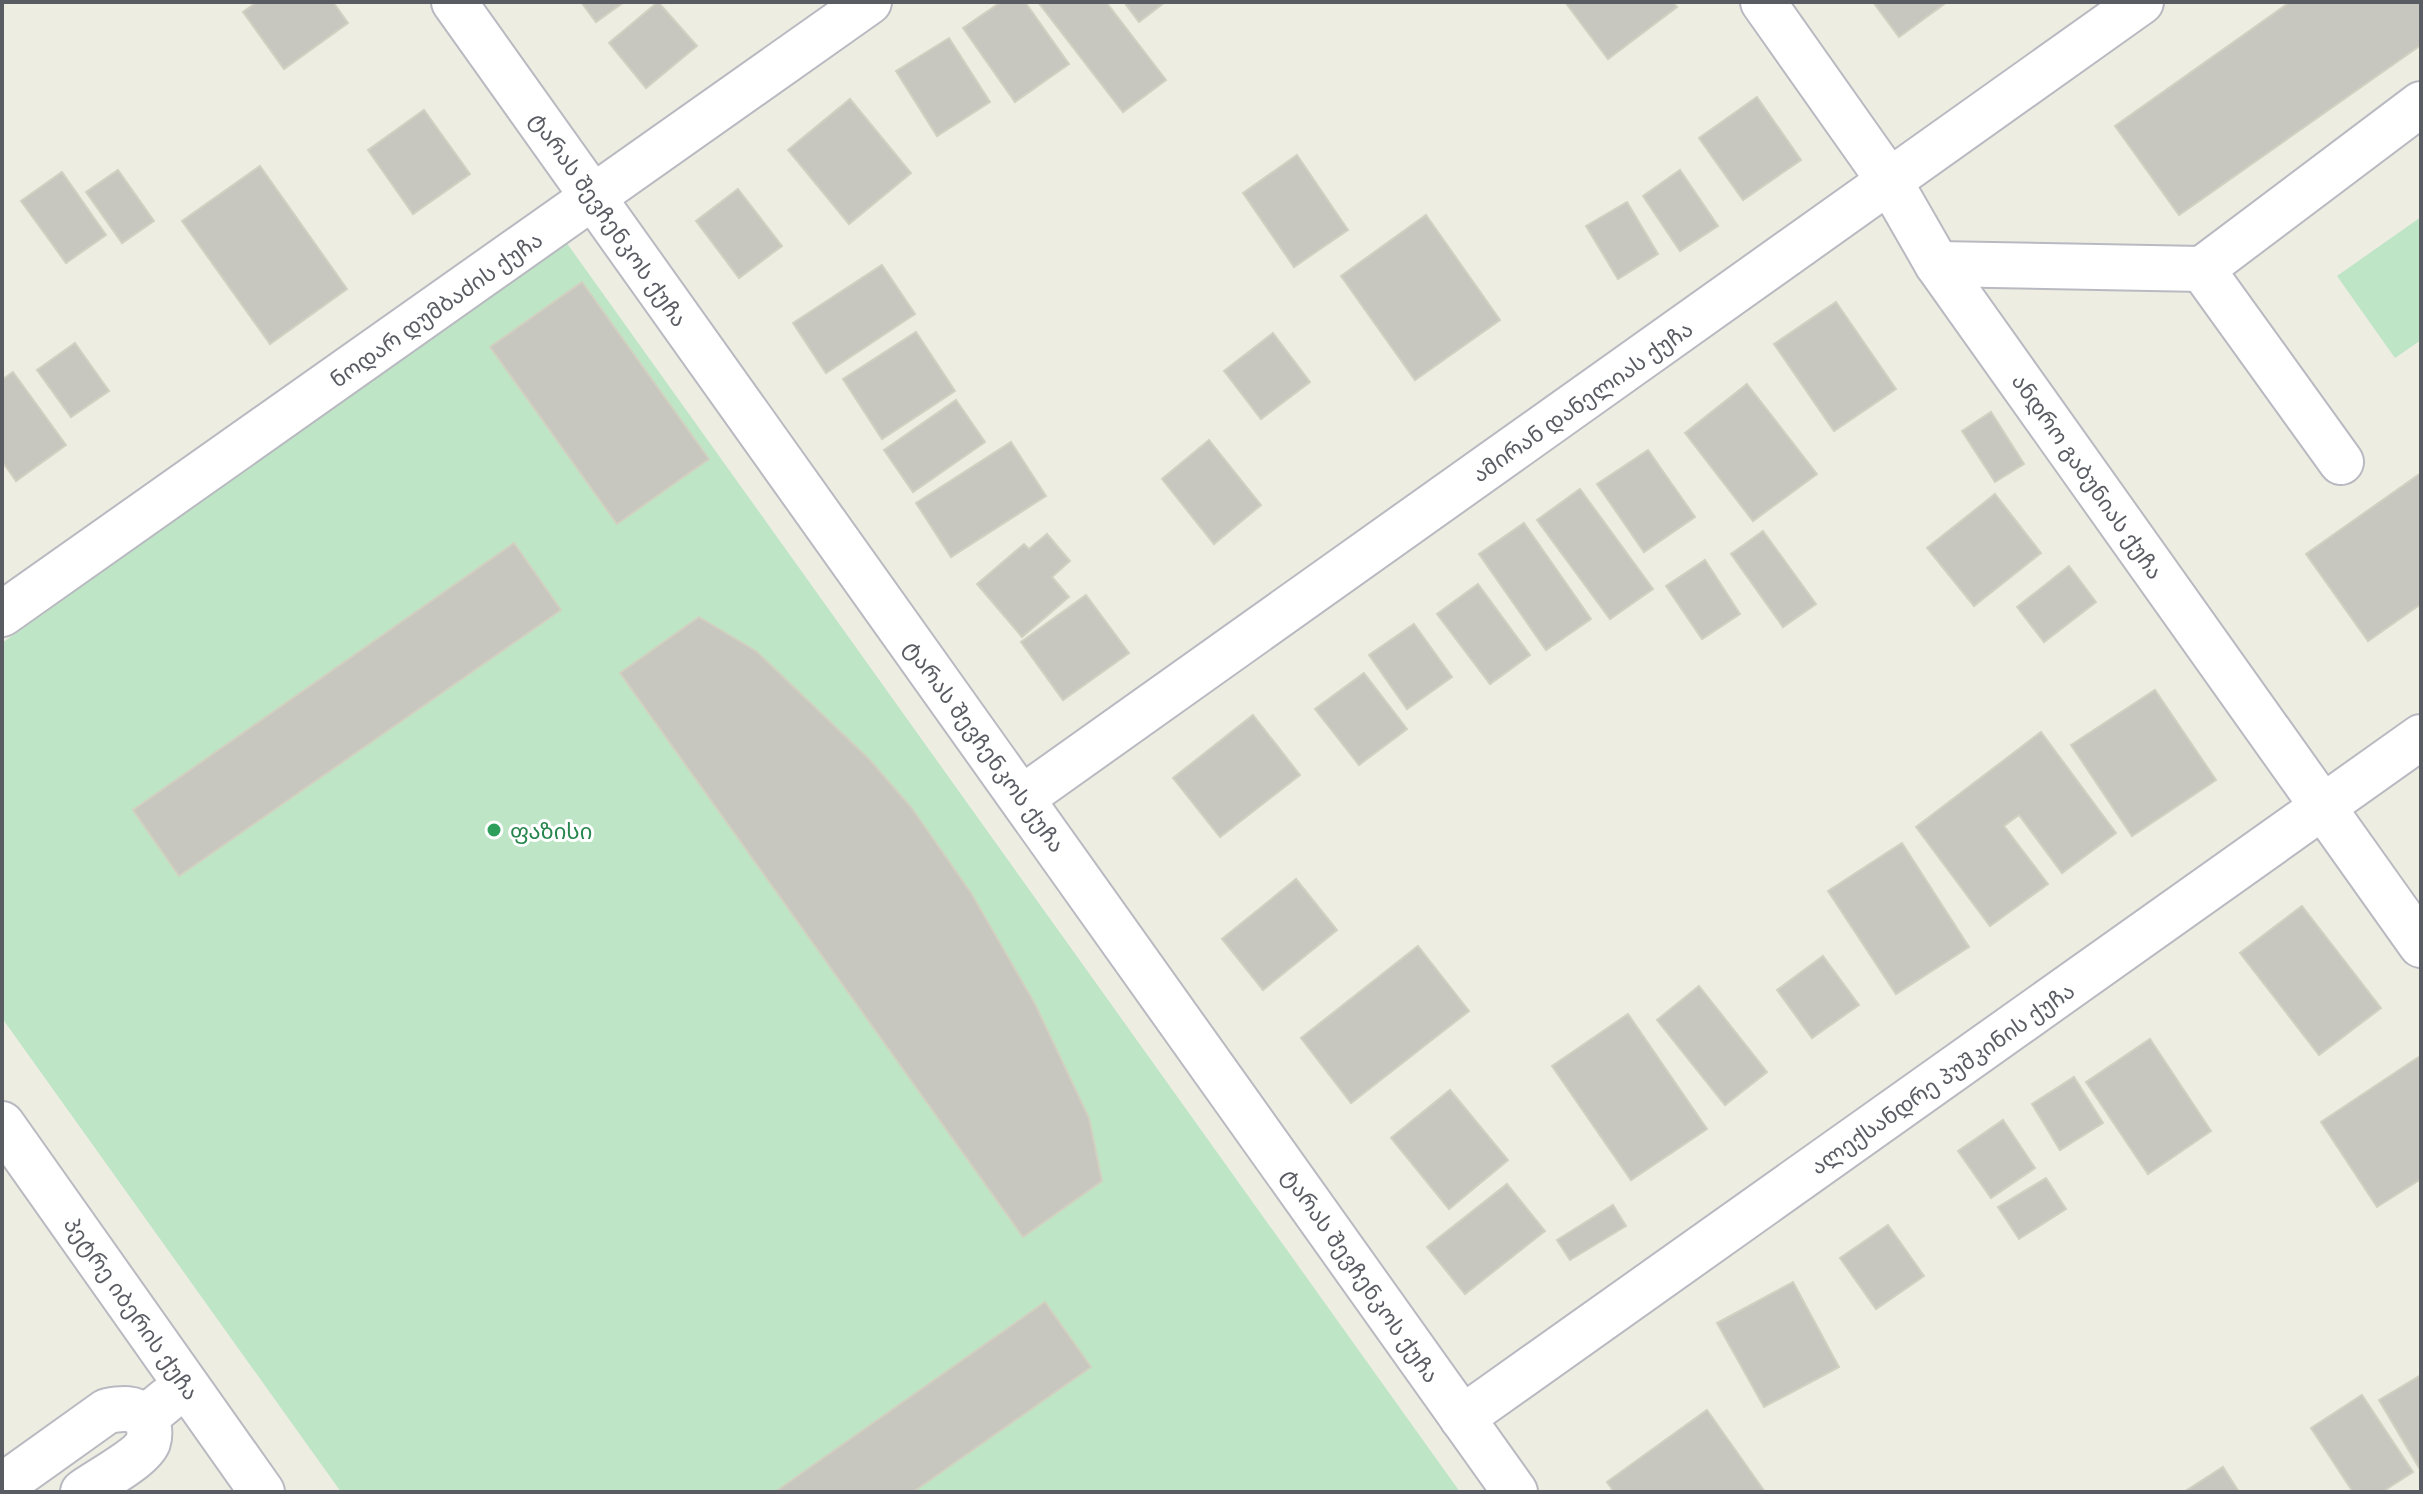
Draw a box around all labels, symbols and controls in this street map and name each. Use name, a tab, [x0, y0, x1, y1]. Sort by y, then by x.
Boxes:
street label: ტარას შევჩენკოს ქუჩა	[525, 107, 693, 331]
street label: ნოდარ დუმბაძის ქუჩა	[325, 225, 548, 393]
street label: ამირან დანელიას ქუჩა	[1467, 315, 1698, 488]
street label: ანდრო გაბუნიას ქუჩა	[2006, 368, 2169, 585]
street label: ტარას შევჩენკოს ქუჩა	[899, 635, 1071, 857]
place label: ფაზისი	[510, 817, 592, 844]
marker: ფაზისი	[485, 821, 503, 839]
street label: ალექსანდრე პუშკინის ქუჩა	[1805, 976, 2080, 1181]
street label: ტარას შევჩენკოს ქუჩა	[1277, 1163, 1445, 1387]
street label: პეტრე იბერის ქუჩა	[59, 1211, 205, 1405]

